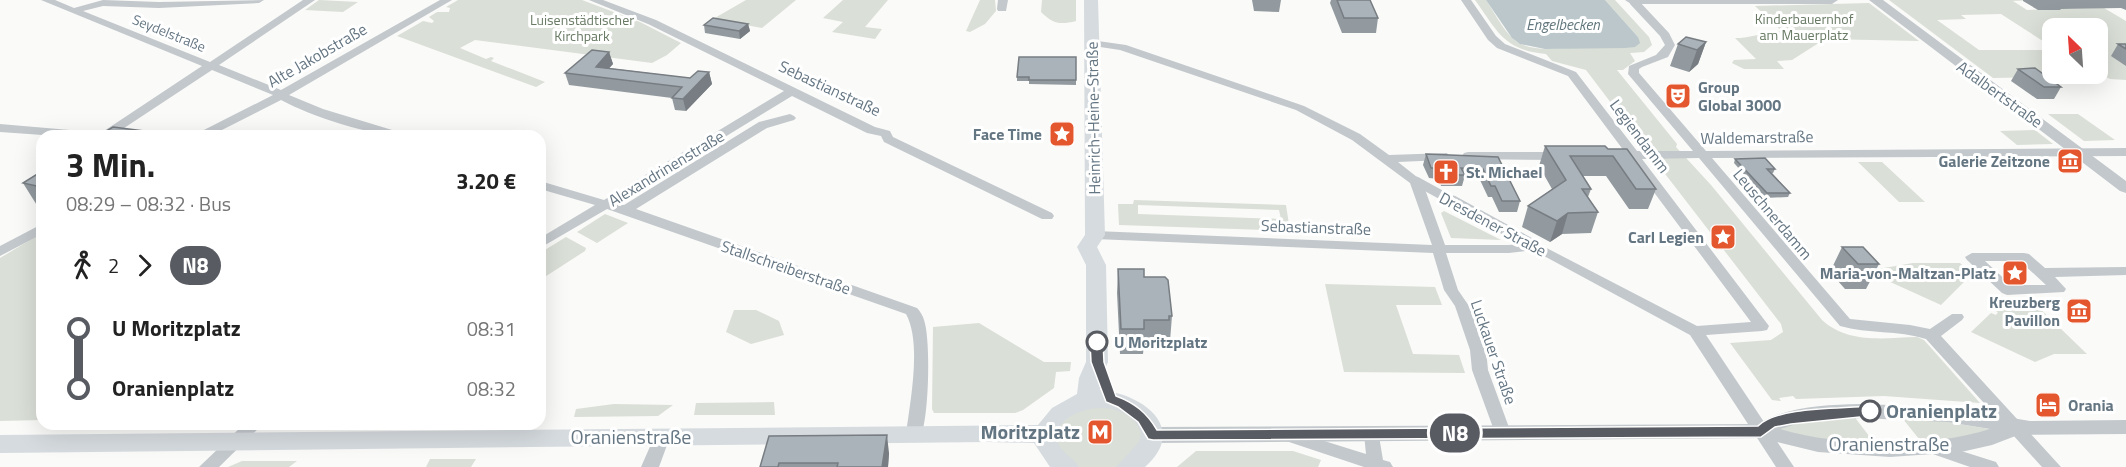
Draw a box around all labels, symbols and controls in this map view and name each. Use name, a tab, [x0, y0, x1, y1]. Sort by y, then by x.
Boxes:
street label: Seydelstraße	[129, 8, 209, 57]
park label: Kinderbauernhof am Mauerplatz	[1755, 8, 1854, 45]
park label: Luisenstädtischer Kirchpark	[530, 9, 634, 46]
water label: Engelbecken	[1526, 13, 1600, 36]
street label: Alte Jakobstraße	[263, 17, 371, 93]
north arrow	[2042, 18, 2108, 84]
map controls	[2042, 18, 2108, 84]
street label: Heinrich-Heine-Straße	[1080, 41, 1106, 195]
street label: Sebastianstraße	[775, 54, 885, 122]
street label: Adalbertstraße	[1952, 55, 2048, 133]
place label: Group Global 3000	[1698, 75, 1781, 117]
theatre icon: Group Global 3000	[1663, 81, 1693, 111]
street label: Legiendamm	[1604, 94, 1676, 178]
place icon: Face Time	[1047, 119, 1077, 149]
place label: Face Time	[973, 122, 1042, 146]
street label: Alexandrinenstraße	[603, 124, 729, 212]
street label: Waldemarstraße	[1700, 124, 1814, 150]
text: 3 Min.	[66, 140, 155, 190]
museum icon: Galerie Zeitzone	[2055, 146, 2085, 176]
place label: Galerie Zeitzone	[1939, 149, 2050, 173]
church icon: St. Michael	[1431, 157, 1461, 187]
place label: St. Michael	[1466, 160, 1543, 184]
street label: Leuschnerdamm	[1728, 163, 1818, 265]
text: 3.20 €	[456, 164, 516, 198]
street label: Dresdener Straße	[1435, 186, 1551, 262]
text: 08:29 – 08:32 · Bus	[66, 188, 231, 219]
street label: Sebastianstraße	[1260, 213, 1372, 241]
place icon: Carl Legien	[1708, 222, 1738, 252]
place label: Carl Legien	[1628, 225, 1704, 249]
street label: Stallschreiberstraße	[718, 234, 854, 300]
icon: walk	[66, 249, 99, 282]
icon: forward	[128, 249, 161, 282]
text: N8	[182, 249, 209, 281]
text: 2	[108, 250, 119, 281]
place icon: Maria-von-Maltzan-Platz	[2000, 258, 2030, 288]
place label: Maria-von-Maltzan-Platz	[1820, 261, 1996, 285]
place label: Kreuzberg Pavillon	[1989, 290, 2060, 332]
street label: Luckauer Straße	[1465, 296, 1523, 408]
museum icon: Kreuzberg Pavillon	[2064, 296, 2094, 326]
text: U Moritzplatz	[112, 311, 241, 345]
text: 08:31	[467, 313, 516, 344]
place label: U Moritzplatz	[1114, 330, 1208, 354]
marker: U Moritzplatz	[1086, 331, 1108, 353]
text: Oranienplatz	[112, 371, 234, 405]
text: 08:32	[467, 373, 516, 404]
hotel icon: Orania	[2033, 390, 2063, 420]
place label: Orania	[2068, 393, 2114, 417]
place label: Oranienplatz	[1886, 395, 1997, 426]
marker: Oranienplatz	[1859, 400, 1881, 422]
line badge: N8	[1428, 414, 1482, 452]
place label: Moritzplatz	[981, 416, 1080, 447]
metro station icon: Moritzplatz	[1085, 417, 1115, 447]
text: N8	[1442, 417, 1468, 449]
street label: Oranienstraße	[571, 421, 691, 452]
street label: Oranienstraße	[1829, 428, 1949, 459]

